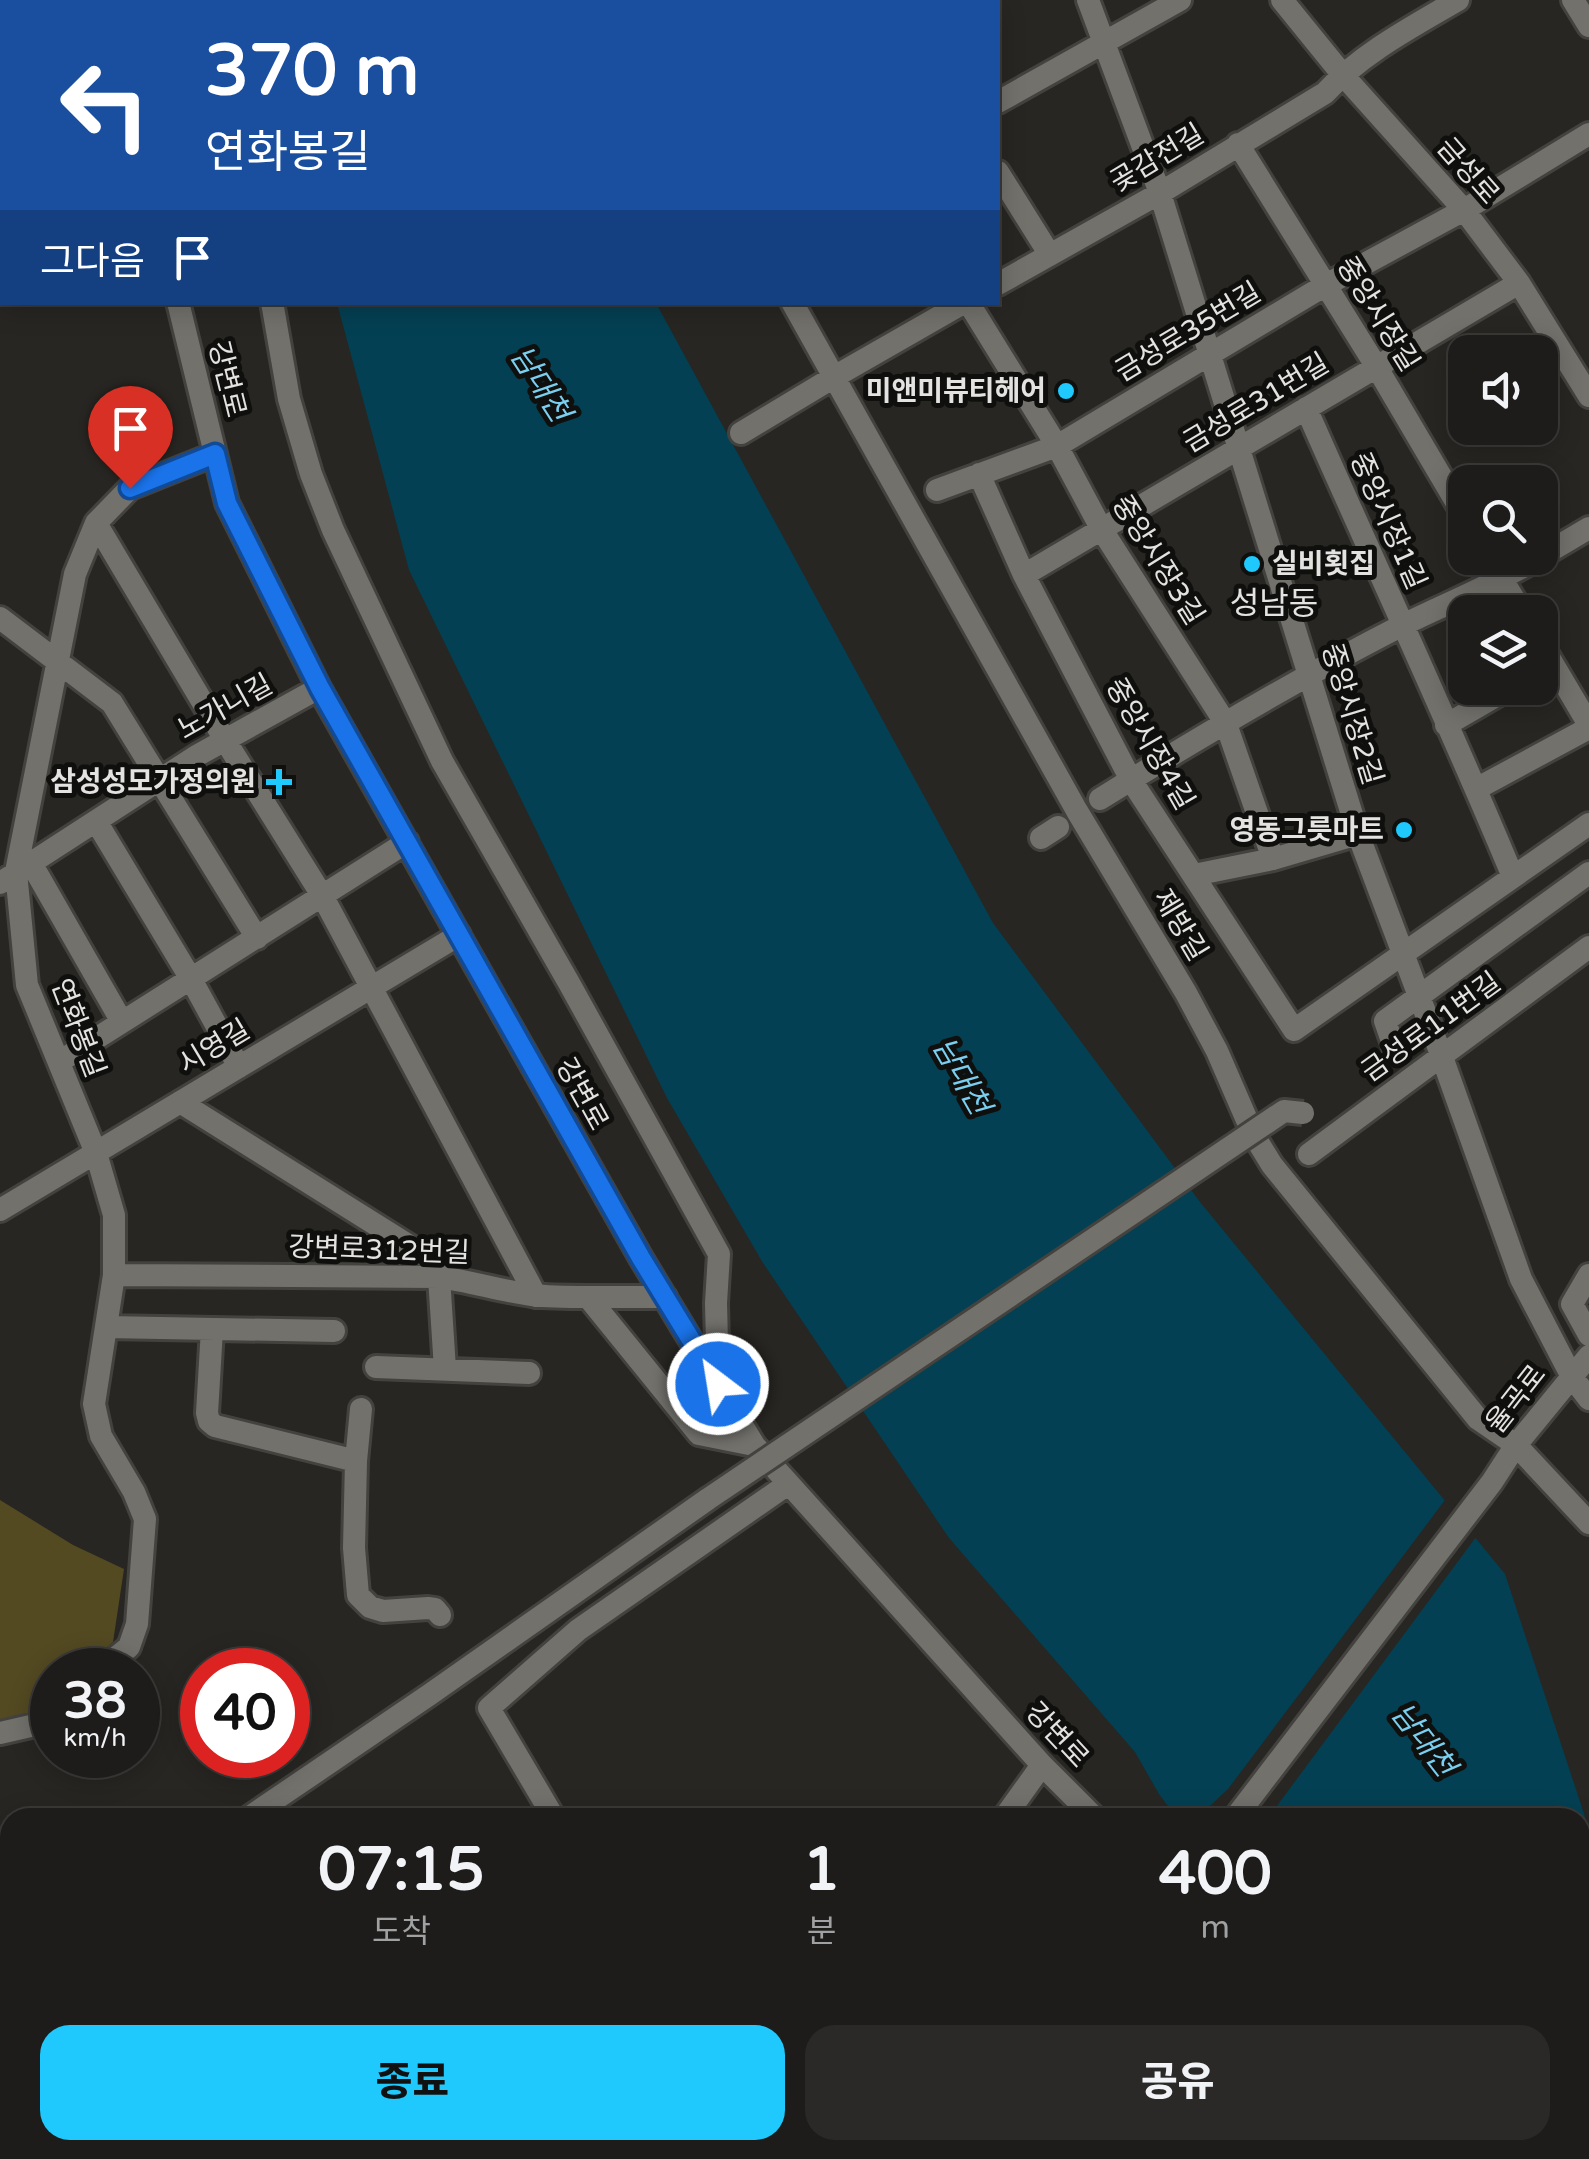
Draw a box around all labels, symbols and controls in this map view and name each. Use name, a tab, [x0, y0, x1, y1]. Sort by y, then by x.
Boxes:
text: 370 m	[205, 30, 419, 114]
icon: left	[40, 40, 170, 170]
street label: 곶감전길	[1104, 117, 1210, 199]
text: 연화봉길	[205, 126, 371, 180]
street label: 금성로	[1430, 131, 1506, 211]
icon: arrive	[165, 230, 220, 285]
text: 그다음	[40, 239, 145, 285]
street label: 중앙시장길	[1329, 250, 1427, 378]
street label: 금성로35번길	[1109, 275, 1267, 389]
map controls	[1448, 335, 1558, 705]
button: sound	[1448, 335, 1558, 445]
street label: 강변로	[201, 337, 253, 421]
water label: 남대천	[502, 339, 580, 432]
street label: 금성로31번길	[1177, 346, 1335, 460]
place label: 미앤미뷰티헤어	[866, 374, 1046, 408]
marker: 미앤미뷰티헤어	[1055, 380, 1077, 402]
pin	[88, 386, 173, 489]
icon: arrive	[103, 401, 158, 456]
street label: 중앙시장1길	[1343, 447, 1433, 595]
button: search	[1448, 465, 1558, 575]
street label: 중앙시장3길	[1105, 489, 1211, 631]
place label: 실비횟집	[1272, 547, 1375, 581]
marker: 실비횟집	[1241, 553, 1263, 575]
district label: 성남동	[1230, 585, 1318, 623]
button: layers	[1448, 595, 1558, 705]
street label: 중앙시장2길	[1314, 639, 1390, 789]
street label: 노가니길	[172, 667, 278, 747]
street label: 중앙시장4길	[1099, 672, 1201, 816]
place label: 삼성성모가정의원	[50, 765, 256, 799]
marker: 삼성성모가정의원	[266, 769, 292, 795]
place label: 영동그릇마트	[1229, 813, 1384, 847]
marker: 영동그릇마트	[1393, 819, 1415, 841]
street label: 제방길	[1146, 883, 1214, 967]
street label: 금성로11번길	[1355, 965, 1507, 1089]
street label: 연화봉길	[44, 974, 112, 1082]
street label: 시영길	[172, 1013, 256, 1081]
water label: 남대천	[924, 1031, 999, 1124]
street label: 강변로	[548, 1052, 616, 1136]
street label: 강변로312번길	[288, 1230, 470, 1270]
position arrow	[666, 1332, 770, 1436]
street label: 율곡로	[1479, 1358, 1553, 1440]
speed limit sign: 40	[180, 1648, 310, 1778]
text: 38	[64, 1671, 126, 1731]
street label: 강변로	[1018, 1695, 1096, 1775]
water label: 남대천	[1383, 1696, 1465, 1787]
text: km/h	[64, 1723, 126, 1753]
text: 07:15	[318, 1834, 485, 1906]
text: 1	[803, 1834, 840, 1906]
text: 400	[1159, 1838, 1272, 1910]
text: m	[1201, 1909, 1230, 1947]
text: 도착	[372, 1913, 431, 1951]
text: 분	[807, 1913, 836, 1951]
button: 종료	[40, 2025, 785, 2140]
button: 공유	[805, 2025, 1550, 2140]

